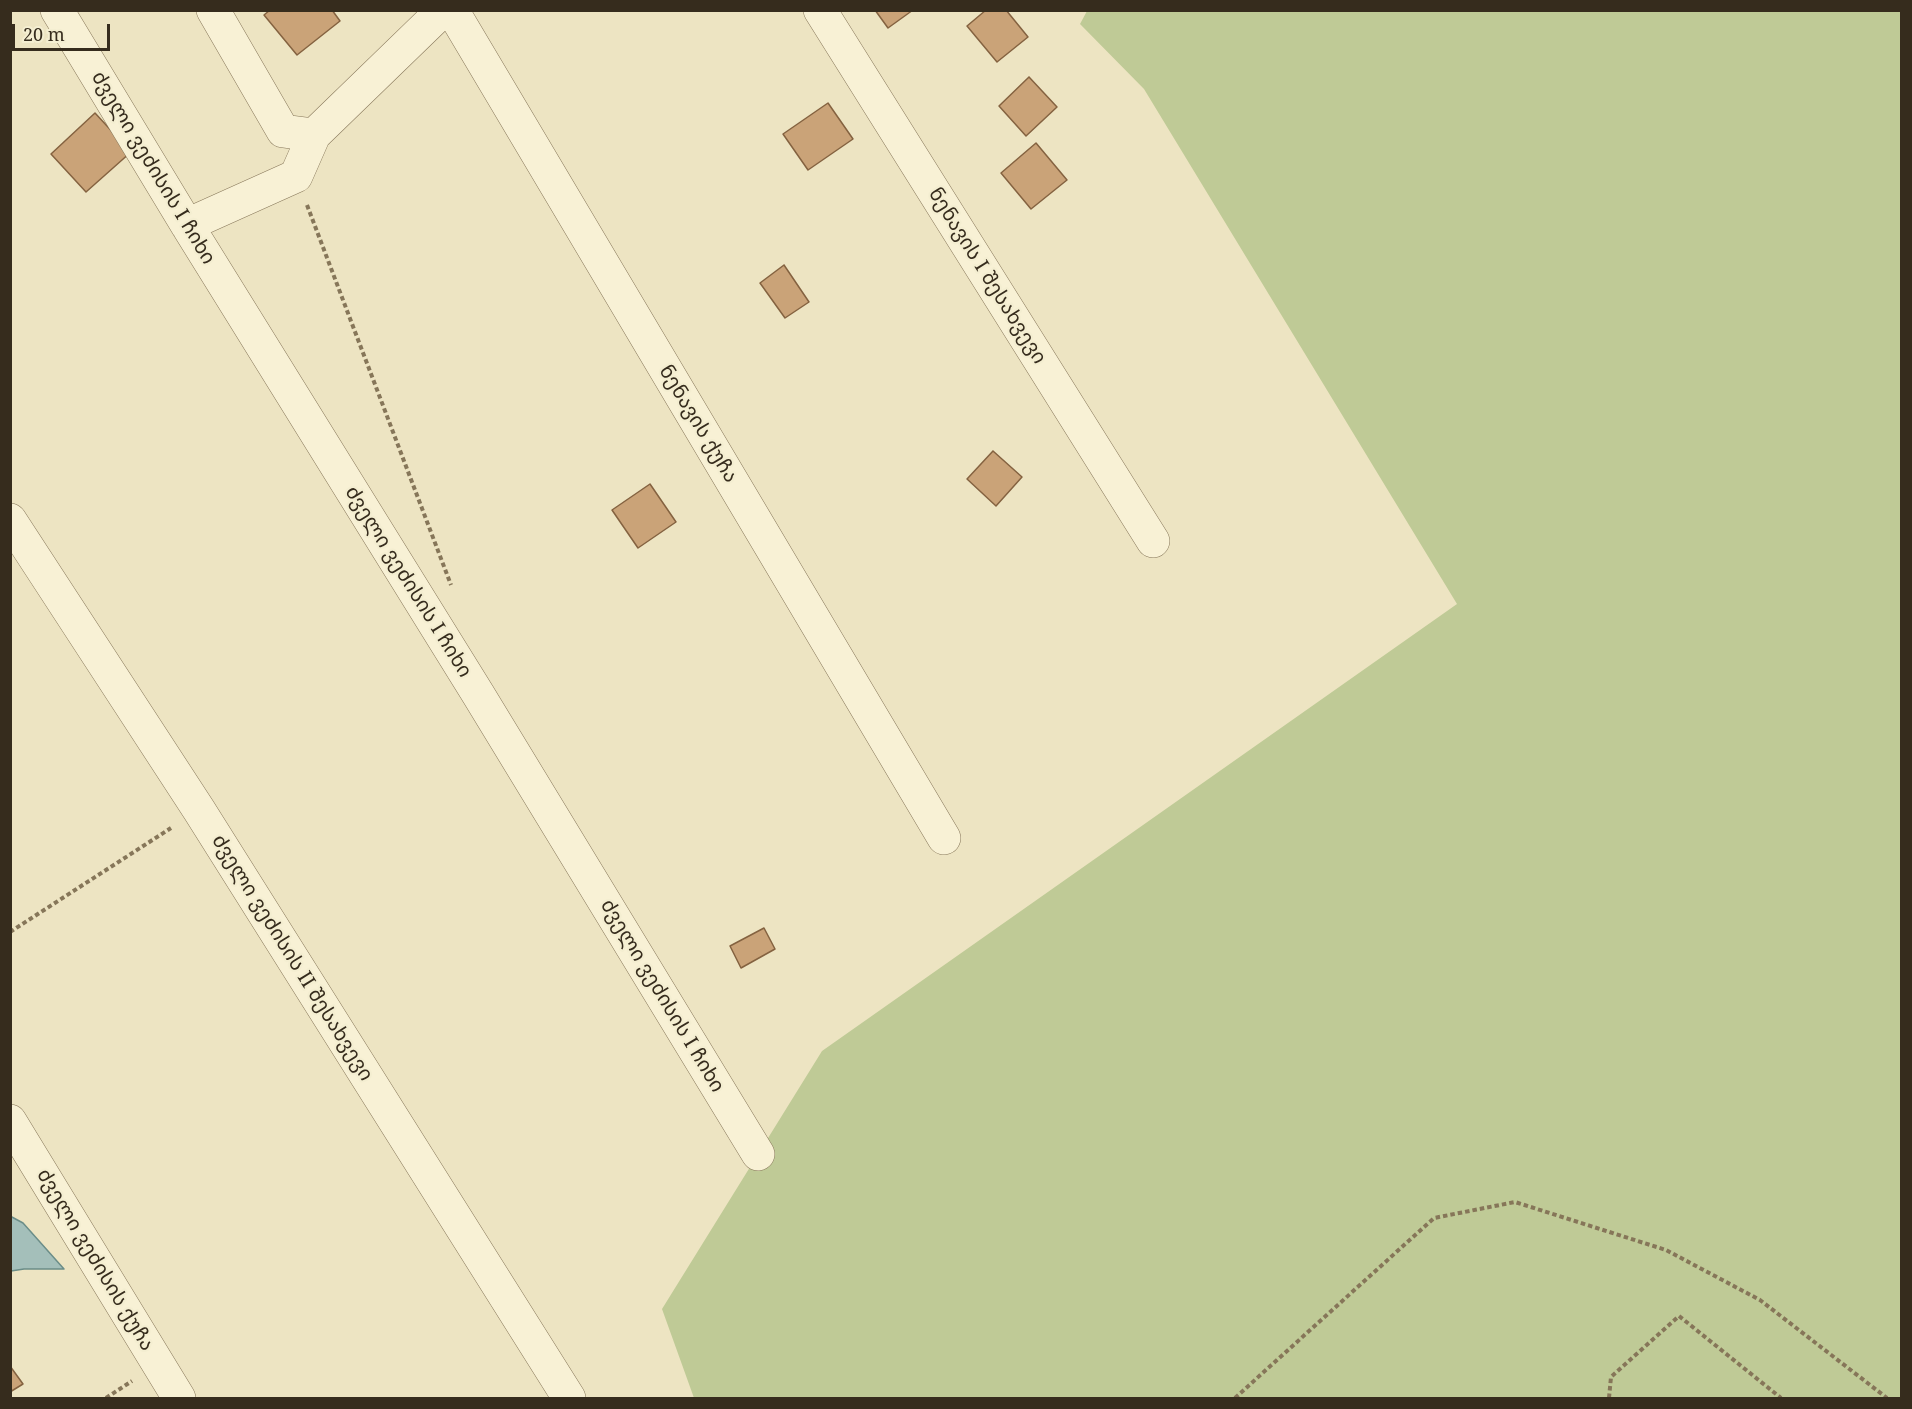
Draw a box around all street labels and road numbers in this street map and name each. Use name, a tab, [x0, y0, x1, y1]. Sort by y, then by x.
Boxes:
street label: ძველი ვეძისის I ჩიხი	[86, 67, 220, 269]
street label: ნენავის I შესახვევი	[923, 183, 1051, 369]
street label: ნენავის ქუჩა	[653, 361, 743, 487]
street label: ძველი ვეძისის I ჩიხი	[339, 482, 477, 682]
street label: ძველი ვეძისის II შესახვევი	[206, 830, 378, 1086]
street label: ძველი ვეძისის I ჩიხი	[595, 895, 729, 1097]
street label: ძველი ვეძისის ქუჩა	[31, 1165, 159, 1355]

